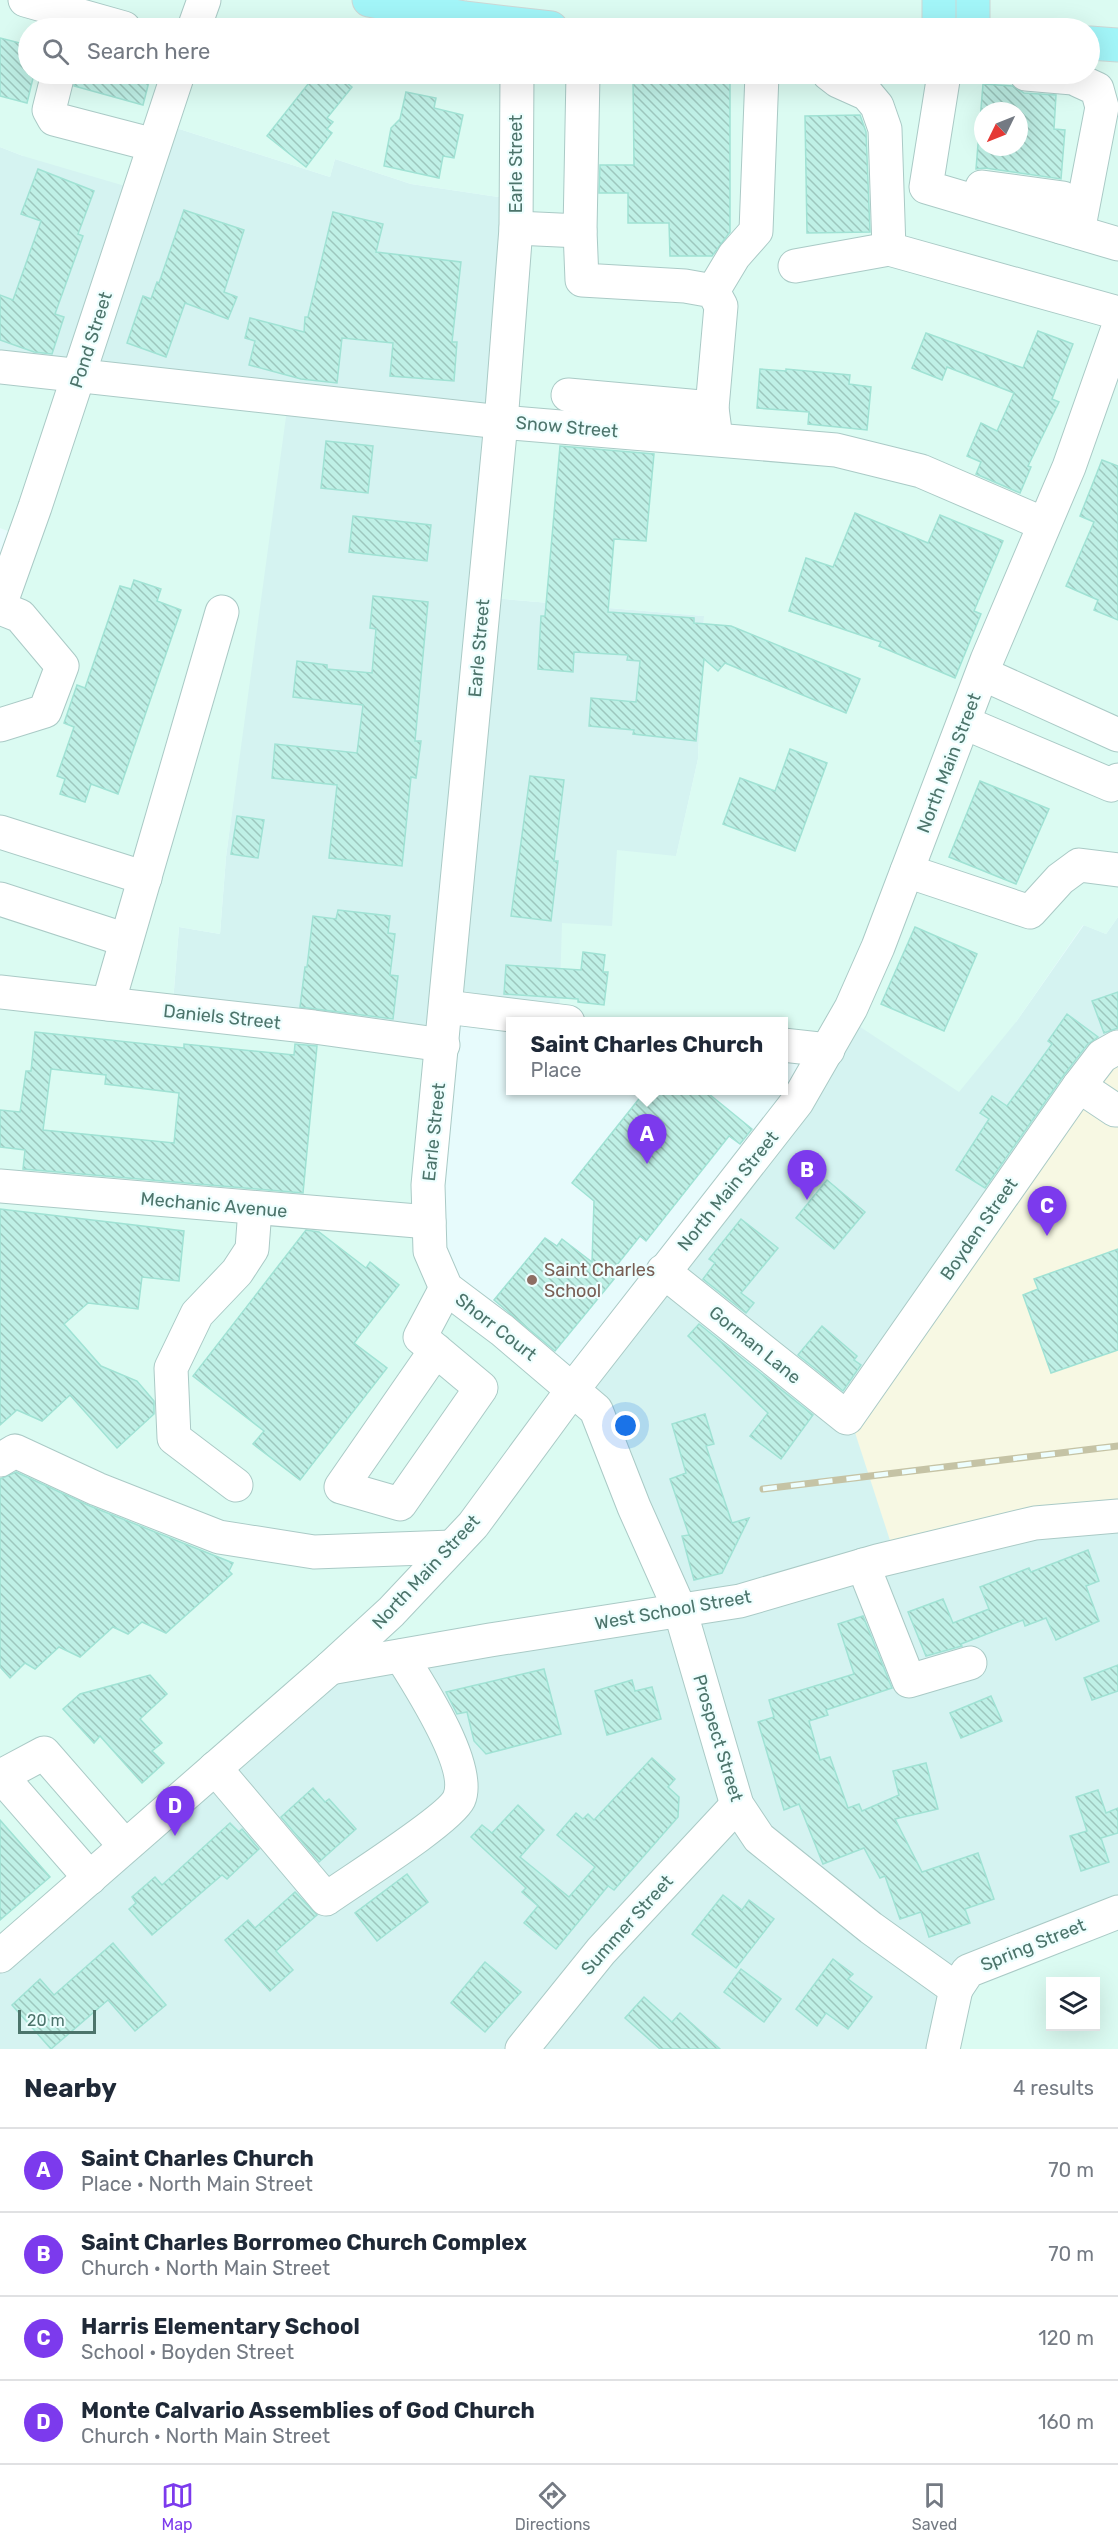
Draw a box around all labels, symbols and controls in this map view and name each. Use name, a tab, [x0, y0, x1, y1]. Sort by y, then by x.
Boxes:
search box	[18, 18, 1100, 84]
icon: search	[39, 35, 72, 68]
text: Search here	[87, 38, 210, 65]
north arrow	[974, 102, 1028, 156]
street label: Earle Street	[505, 115, 527, 213]
street label: Pond Street	[65, 289, 117, 391]
street label: Snow Street	[515, 412, 619, 442]
street label: Earle Street	[464, 598, 494, 698]
street label: North Main Street	[912, 690, 986, 836]
street label: Daniels Street	[162, 1000, 282, 1034]
popup	[506, 1017, 788, 1095]
text: Saint Charles Church	[531, 1031, 763, 1058]
text: Place	[531, 1058, 582, 1082]
street label: Earle Street	[418, 1082, 450, 1182]
pin: A	[628, 1114, 666, 1164]
street label: North Main Street	[673, 1127, 783, 1255]
pin: B	[788, 1150, 826, 1200]
street label: Boyden Street	[936, 1174, 1022, 1284]
pin: C	[1028, 1186, 1066, 1236]
street label: Mechanic Avenue	[140, 1188, 288, 1222]
place label: Saint Charles School	[544, 1259, 655, 1302]
marker: Saint Charles School	[525, 1273, 539, 1287]
street label: Shorr Court	[451, 1288, 541, 1366]
street label: Gorman Lane	[705, 1301, 805, 1389]
your location	[611, 1411, 640, 1440]
street label: North Main Street	[367, 1510, 485, 1634]
street label: West School Street	[593, 1585, 753, 1635]
street label: Prospect Street	[688, 1672, 748, 1804]
pin: D	[156, 1786, 195, 1836]
street label: Summer Street	[576, 1870, 678, 1980]
street label: Spring Street	[977, 1914, 1089, 1976]
map controls	[1046, 1977, 1100, 2031]
button: layers	[1046, 1977, 1100, 2031]
scale bar	[18, 2007, 96, 2034]
text: 20 m	[27, 2011, 65, 2030]
text: Nearby	[24, 2073, 117, 2104]
text: 4 results	[1013, 2076, 1094, 2100]
text: Saint Charles Church	[81, 2145, 314, 2172]
text: A	[36, 2158, 51, 2182]
text: 70 m	[1048, 2158, 1094, 2182]
text: Place · North Main Street	[81, 2172, 313, 2196]
text: Saint Charles Borromeo Church Complex	[81, 2229, 527, 2256]
text: B	[36, 2242, 51, 2266]
text: 70 m	[1048, 2242, 1094, 2266]
text: Church · North Main Street	[81, 2256, 330, 2280]
text: Harris Elementary School	[81, 2313, 360, 2340]
text: C	[36, 2326, 51, 2350]
text: 120 m	[1038, 2326, 1094, 2350]
text: School · Boyden Street	[81, 2340, 294, 2364]
text: Monte Calvario Assemblies of God Church	[81, 2397, 535, 2424]
text: D	[36, 2410, 51, 2434]
text: 160 m	[1038, 2410, 1094, 2434]
text: Church · North Main Street	[81, 2424, 330, 2448]
tab: Map	[161, 2479, 194, 2534]
tab: Directions	[515, 2479, 591, 2534]
tab: Saved	[912, 2479, 957, 2534]

